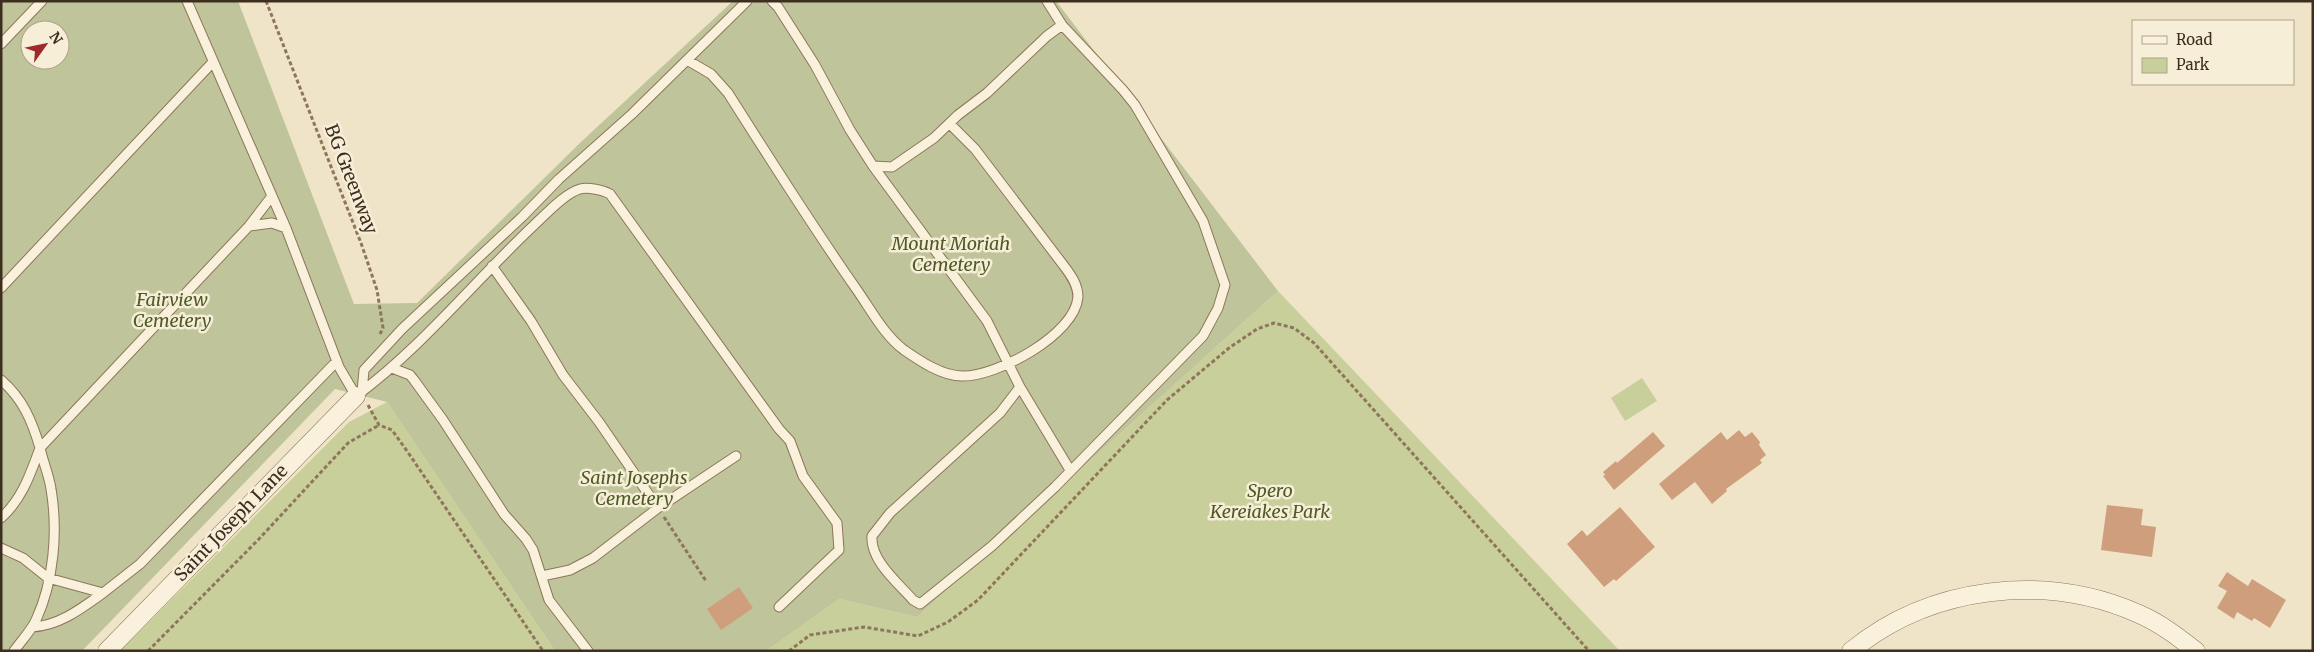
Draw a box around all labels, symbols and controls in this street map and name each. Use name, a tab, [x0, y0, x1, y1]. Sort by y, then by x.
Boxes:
north arrow	[20, 20, 70, 70]
legend	[2132, 20, 2294, 85]
text: N	[45, 28, 66, 47]
text: Road	[2176, 30, 2212, 49]
text: Park	[2176, 55, 2210, 74]
street label: BG Greenway	[320, 121, 383, 238]
park label: Mount Moriah Cemetery	[891, 232, 1010, 276]
park label: Fairview Cemetery	[133, 288, 211, 332]
street label: Saint Joseph Lane	[169, 459, 292, 586]
park label: Saint Josephs Cemetery	[581, 466, 687, 510]
park label: Spero Kereiakes Park	[1209, 479, 1330, 523]

